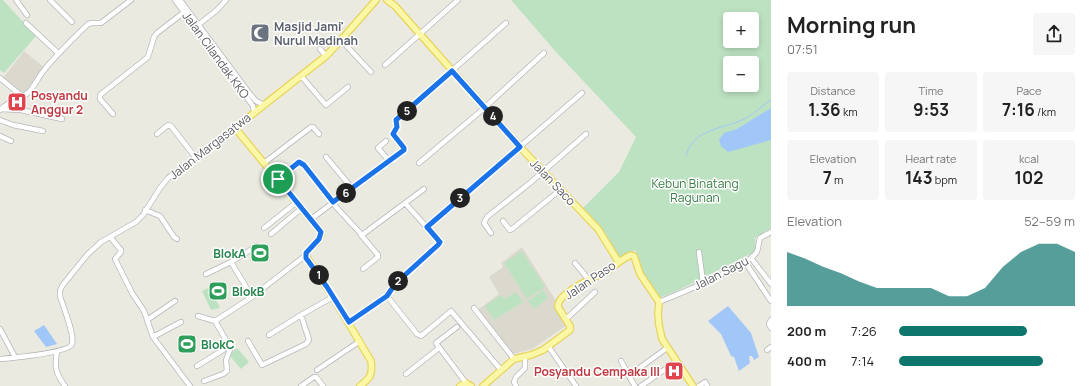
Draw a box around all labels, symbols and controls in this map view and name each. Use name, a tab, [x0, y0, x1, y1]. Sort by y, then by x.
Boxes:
street label: Jalan Cilandak KKO	[179, 8, 254, 102]
text: Morning run	[787, 10, 916, 40]
map controls	[723, 12, 759, 92]
button: +	[723, 12, 759, 48]
button: share	[1033, 13, 1075, 55]
place label: Masjid Jami' Nurul Madinah	[274, 18, 358, 49]
mosque icon: Masjid Jami' Nurul Madinah	[249, 22, 271, 44]
text: 07:51	[787, 40, 818, 58]
button: −	[723, 56, 759, 92]
text: Distance	[810, 83, 856, 98]
text: Time	[919, 83, 943, 98]
text: Pace	[1017, 83, 1041, 98]
place label: Posyandu Anggur 2	[31, 87, 88, 118]
hospital icon: Posyandu Anggur 2	[6, 91, 28, 113]
text: 1.36	[808, 98, 841, 121]
text: 9:53	[913, 98, 949, 121]
text: 7:16	[1002, 98, 1035, 121]
pin: 5	[397, 101, 417, 121]
text: 5	[404, 103, 410, 118]
text: km	[841, 104, 858, 119]
text: /km	[1035, 104, 1056, 119]
pin: 4	[483, 106, 503, 126]
text: 4	[490, 108, 496, 123]
street label: Jalan Margasatwa	[166, 109, 254, 183]
text: Elevation	[810, 151, 856, 166]
text: Heart rate	[905, 151, 957, 166]
text: kcal	[1019, 151, 1039, 166]
street label: Jalan Saco	[526, 155, 580, 209]
pin	[261, 162, 295, 196]
text: 7	[823, 166, 832, 189]
text: 143	[905, 166, 933, 189]
text: 102	[1015, 166, 1043, 189]
icon: arrive	[267, 168, 289, 190]
text: m	[832, 172, 843, 187]
text: bpm	[933, 172, 957, 187]
park label: Kebun Binatang Ragunan	[651, 175, 739, 206]
pin: 6	[336, 183, 356, 203]
text: 6	[343, 185, 349, 200]
pin: 3	[450, 188, 470, 208]
text: 3	[457, 190, 463, 205]
text: Elevation	[787, 212, 842, 230]
text: 52–59 m	[1024, 212, 1075, 230]
sports icon: BlokA	[249, 242, 271, 264]
place label: BlokA	[213, 245, 246, 262]
street label: Jalan Sagu	[691, 252, 751, 294]
street label: Jalan Paso	[561, 257, 619, 303]
pin: 1	[309, 265, 329, 285]
text: 1	[317, 267, 321, 282]
pin: 2	[388, 271, 408, 291]
text: 2	[395, 273, 401, 288]
sports icon: BlokB	[207, 280, 229, 302]
place label: BlokB	[232, 283, 265, 300]
text: 200 m	[787, 322, 826, 340]
text: 7:26	[851, 322, 877, 340]
sports icon: BlokC	[176, 333, 198, 355]
place label: BlokC	[201, 336, 235, 353]
text: 400 m	[787, 352, 826, 370]
text: 7:14	[851, 352, 874, 370]
hospital icon: Posyandu Cempaka III	[663, 360, 685, 382]
place label: Posyandu Cempaka III	[534, 363, 660, 380]

